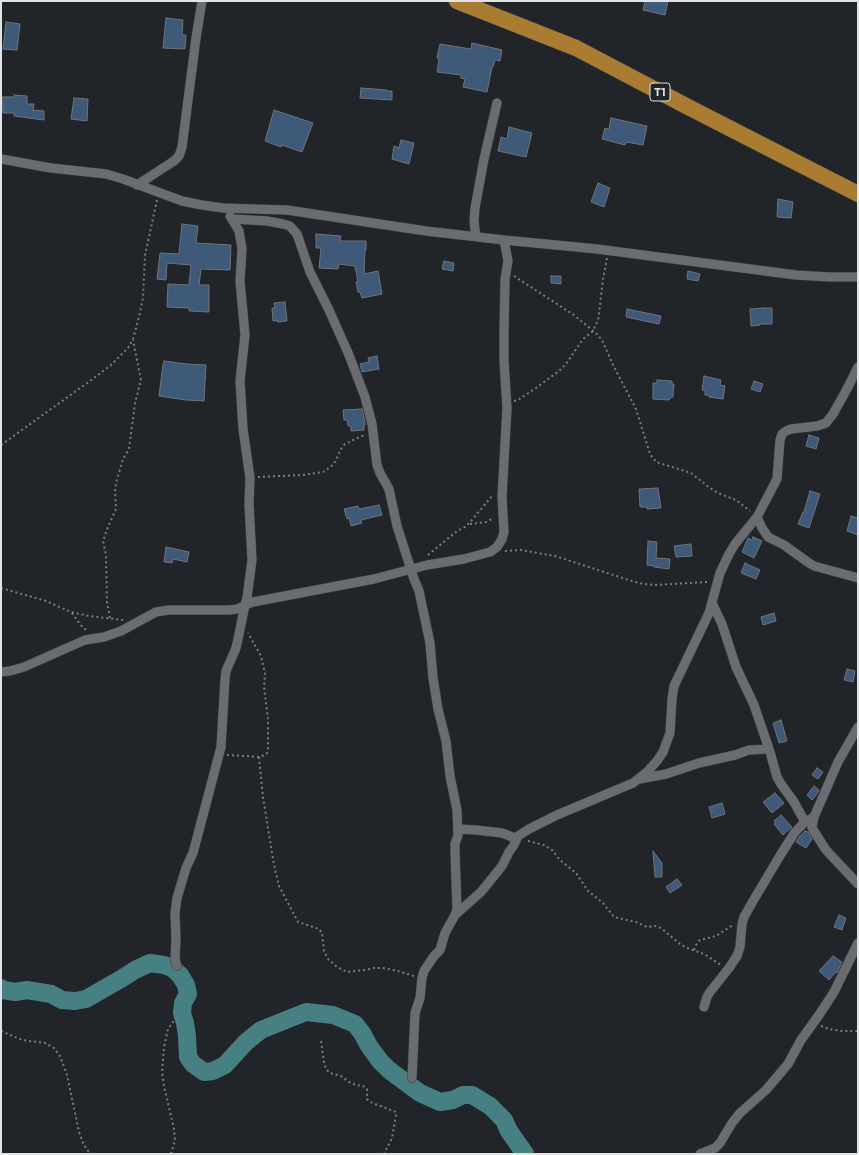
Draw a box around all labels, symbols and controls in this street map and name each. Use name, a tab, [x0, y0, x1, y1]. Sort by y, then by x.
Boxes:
road number: T1	[650, 83, 670, 101]

